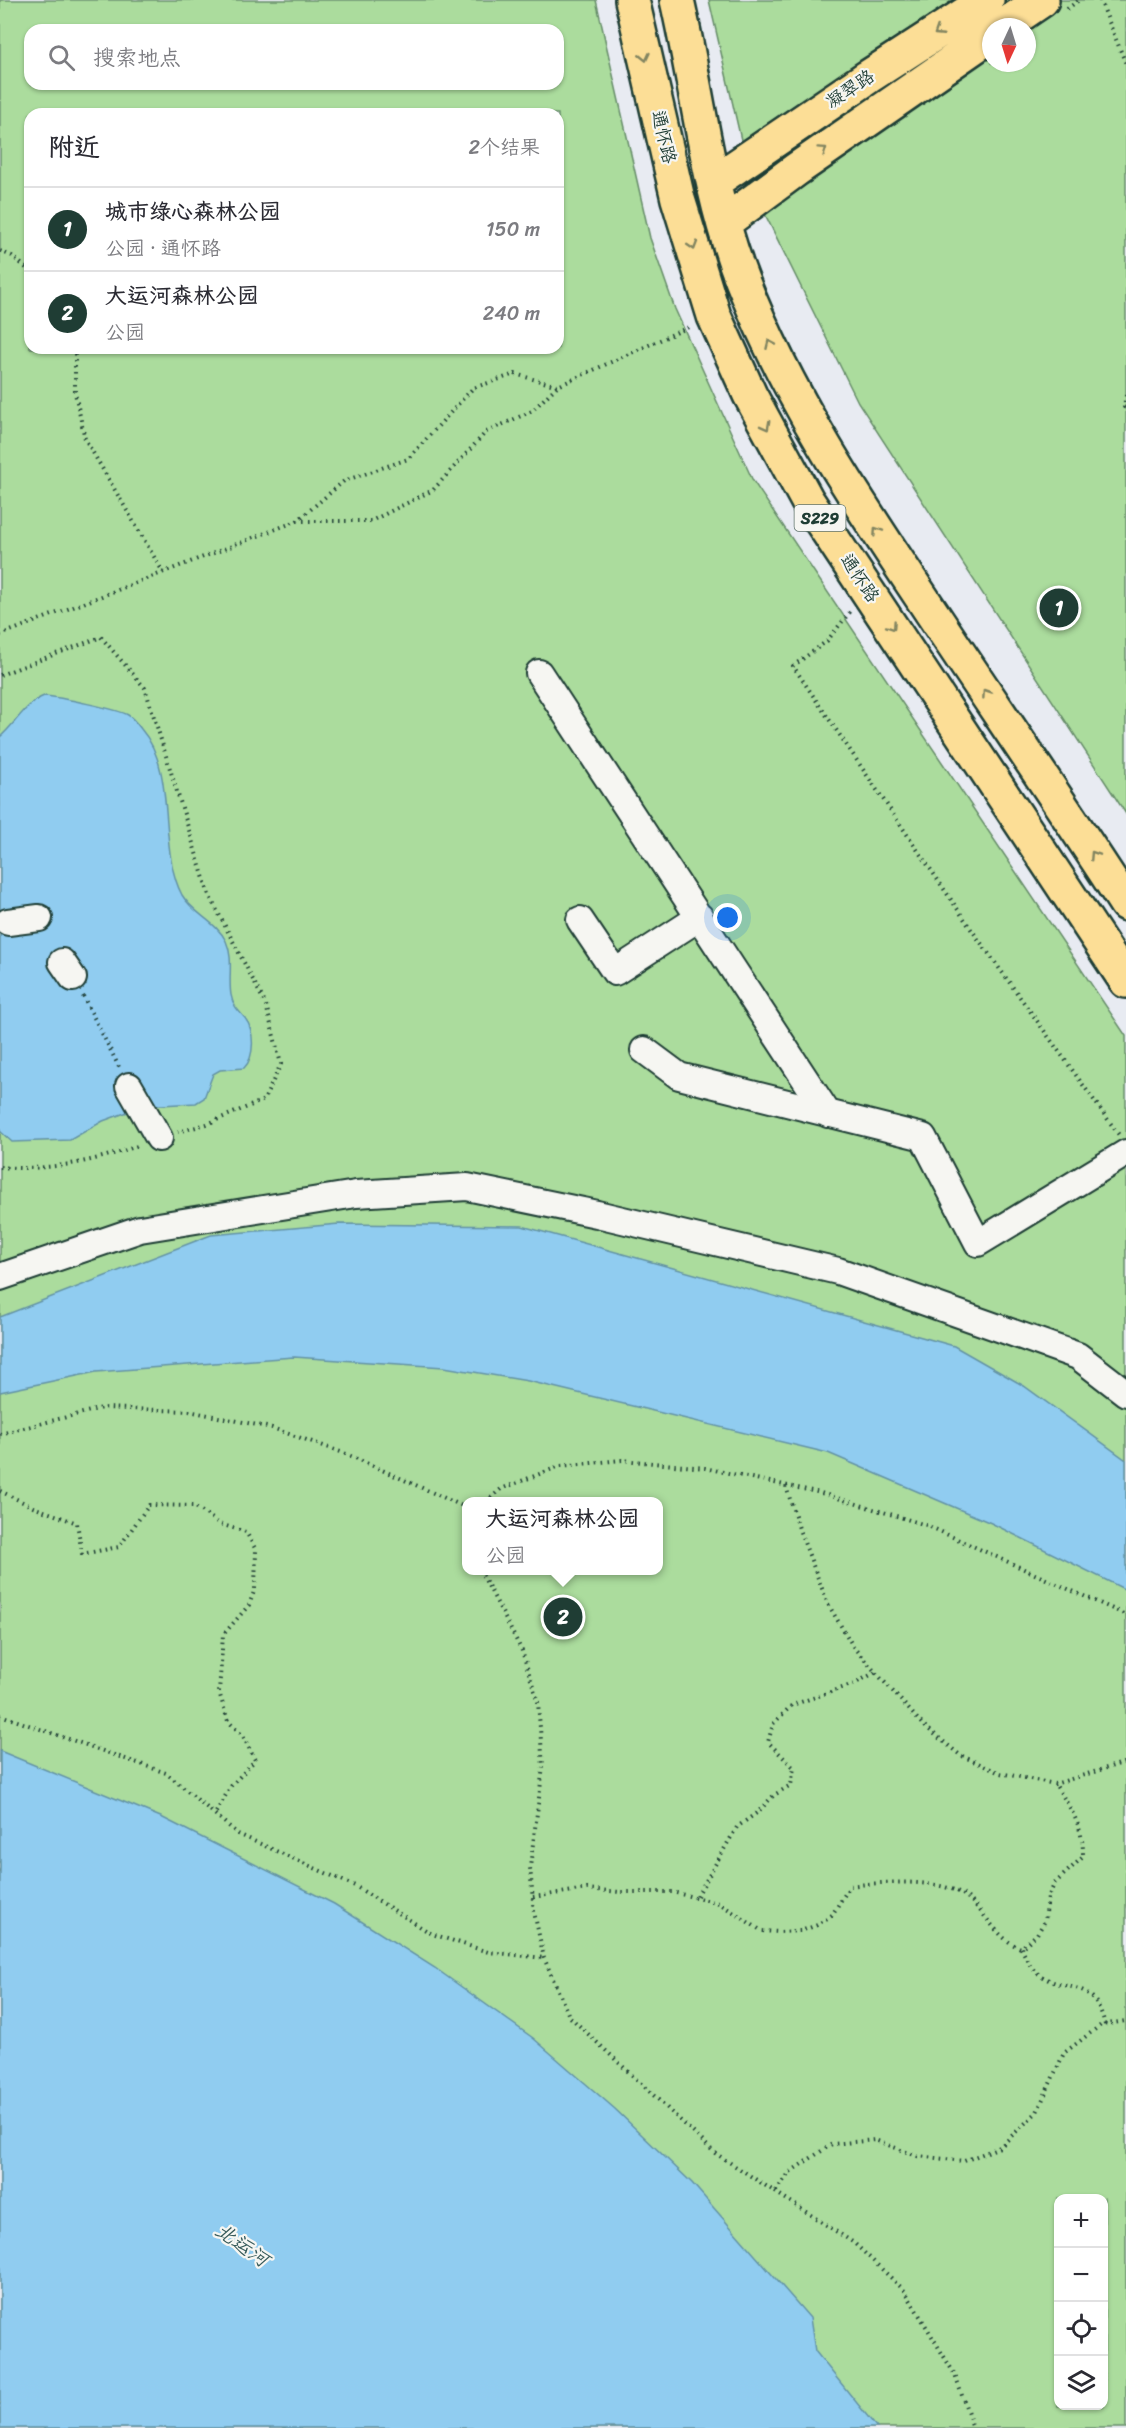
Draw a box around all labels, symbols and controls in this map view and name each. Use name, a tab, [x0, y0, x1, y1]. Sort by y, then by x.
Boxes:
north arrow	[982, 18, 1036, 72]
search box	[24, 24, 564, 90]
one-way arrow	[934, 24, 944, 36]
text: 搜索地点	[93, 38, 181, 77]
icon: search	[45, 41, 78, 74]
one-way arrow	[638, 52, 651, 62]
street label: 凝翠路	[819, 61, 881, 117]
street label: 通怀路	[642, 107, 686, 167]
text: 附近	[48, 124, 100, 170]
text: 2个结果	[468, 130, 540, 165]
one-way arrow	[816, 146, 827, 157]
text: 城市绿心森林公园	[105, 192, 281, 231]
text: 1	[63, 212, 72, 247]
text: 150 m	[486, 212, 540, 247]
text: 公园 · 通怀路	[105, 231, 221, 266]
one-way arrow	[685, 240, 698, 251]
text: 大运河森林公园	[105, 276, 259, 315]
text: 2	[62, 296, 73, 331]
text: 240 m	[483, 296, 540, 331]
text: 公园	[105, 315, 145, 350]
one-way arrow	[766, 339, 778, 350]
one-way arrow	[759, 420, 770, 430]
road number: S229	[794, 505, 846, 531]
one-way arrow	[873, 527, 884, 538]
street label: 通怀路	[832, 547, 888, 609]
pin: 1	[1040, 586, 1078, 630]
one-way arrow	[885, 620, 896, 631]
one-way arrow	[982, 689, 993, 700]
one-way arrow	[1090, 851, 1101, 862]
your location	[713, 903, 742, 932]
popup	[462, 1497, 663, 1575]
text: 大运河森林公园	[485, 1499, 640, 1538]
text: 公园	[485, 1538, 525, 1573]
pin: 2	[544, 1594, 582, 1640]
map controls	[1054, 2194, 1108, 2410]
button: +	[1054, 2194, 1108, 2248]
water label: 北运河	[207, 2213, 279, 2278]
button: −	[1054, 2248, 1108, 2302]
button: locate	[1054, 2302, 1108, 2356]
button: layers	[1054, 2356, 1108, 2410]

